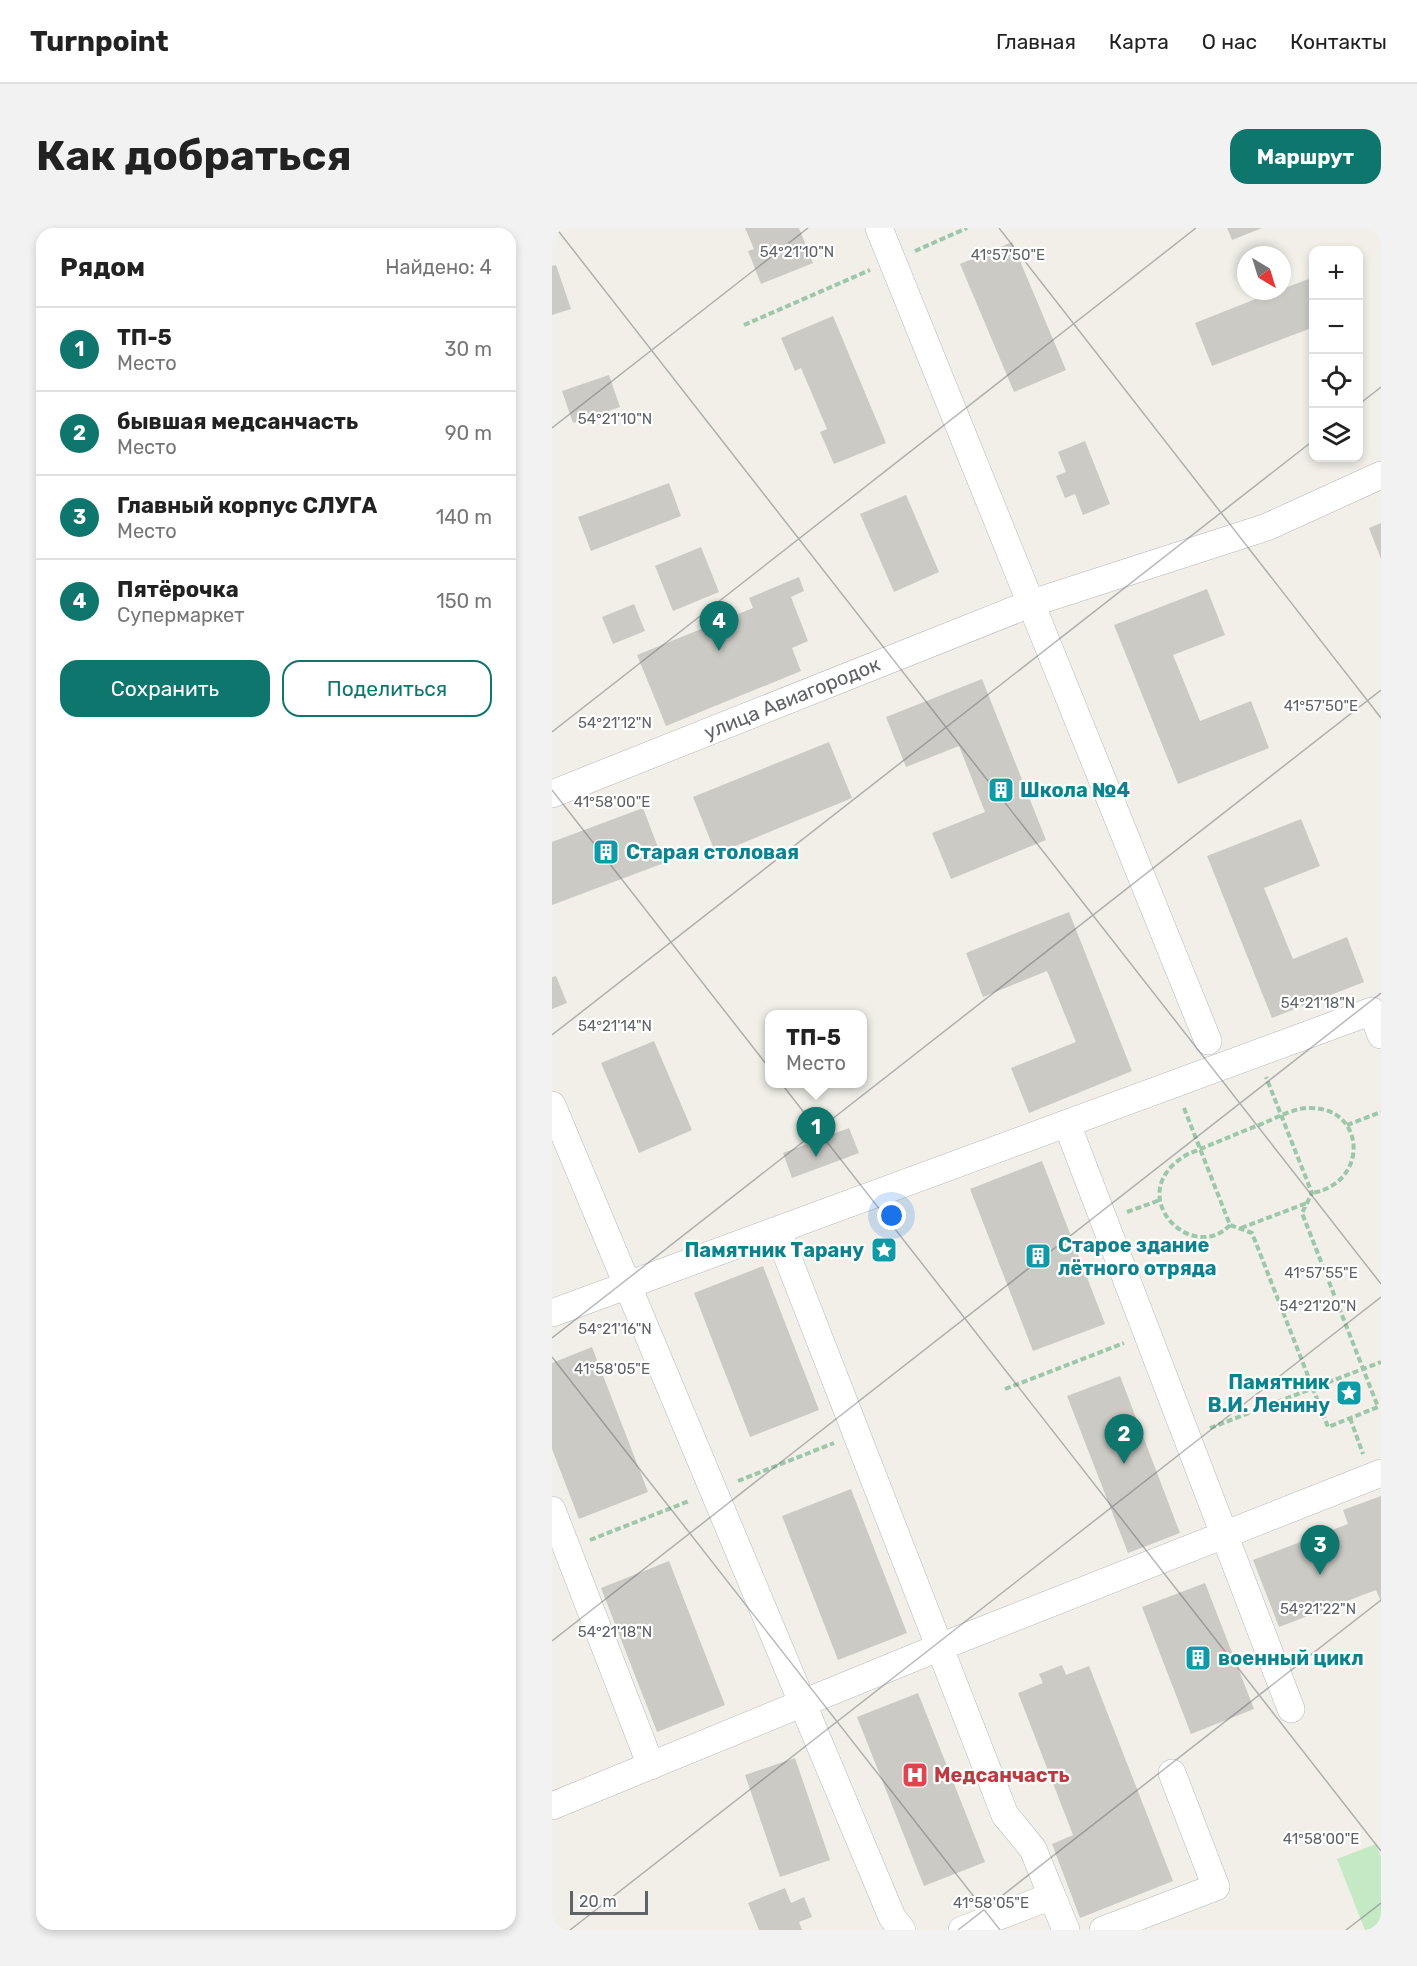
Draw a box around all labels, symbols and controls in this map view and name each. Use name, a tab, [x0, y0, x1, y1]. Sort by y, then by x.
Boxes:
text: Turnpoint	[30, 25, 169, 58]
text: Главная	[996, 29, 1076, 54]
text: Карта	[1109, 29, 1169, 54]
text: О нас	[1202, 29, 1257, 54]
text: Контакты	[1290, 29, 1387, 54]
button: Маршрут	[1230, 129, 1381, 184]
text: Как добраться	[36, 131, 352, 181]
text: 54°21'10"N	[760, 243, 834, 261]
text: 41°57'50"E	[971, 246, 1045, 264]
north arrow	[1237, 246, 1291, 300]
map controls	[1309, 246, 1363, 462]
button: +	[1309, 246, 1363, 300]
text: Рядом	[60, 252, 145, 283]
text: Найдено: 4	[385, 255, 492, 279]
button: −	[1309, 300, 1363, 354]
text: ТП-5	[117, 324, 172, 351]
text: 1	[75, 337, 84, 361]
text: 30 m	[445, 337, 492, 361]
text: Место	[117, 351, 177, 375]
button: locate	[1309, 354, 1363, 408]
text: бывшая медсанчасть	[117, 408, 358, 435]
button: layers	[1309, 408, 1363, 462]
text: 54°21'10"N	[578, 410, 652, 428]
text: 2	[73, 421, 86, 445]
text: 90 m	[445, 421, 492, 445]
text: Место	[117, 435, 177, 459]
text: Главный корпус СЛУГА	[117, 492, 377, 519]
text: 3	[73, 505, 86, 529]
text: 140 m	[436, 505, 492, 529]
text: Место	[117, 519, 177, 543]
text: Пятёрочка	[117, 576, 239, 603]
text: 4	[73, 589, 86, 613]
text: 150 m	[436, 589, 492, 613]
pin: 4	[700, 602, 738, 651]
text: Супермаркет	[117, 603, 245, 627]
street label: улица Авиагородок	[700, 652, 884, 744]
button: Сохранить	[60, 660, 270, 717]
button: Поделиться	[282, 660, 492, 717]
text: 41°57'50"E	[1284, 697, 1358, 715]
text: 54°21'12"N	[578, 714, 652, 732]
building icon: Школа №4	[986, 775, 1016, 805]
place label: Школа №4	[1020, 778, 1130, 802]
text: 41°58'00"E	[574, 793, 650, 811]
building icon: Старая столовая	[591, 837, 621, 867]
place label: Старая столовая	[626, 840, 799, 864]
text: 54°21'18"N	[1281, 994, 1355, 1012]
popup	[765, 1010, 867, 1088]
text: 54°21'14"N	[578, 1017, 652, 1035]
text: ТП-5	[786, 1024, 841, 1051]
text: Место	[786, 1051, 846, 1075]
pin: 1	[796, 1108, 836, 1157]
your location	[877, 1201, 906, 1230]
place label: Старое здание лётного отряда	[1058, 1233, 1217, 1280]
place icon: Памятник Тарану	[869, 1235, 899, 1265]
place label: Памятник Тарану	[684, 1238, 864, 1262]
building icon: Старое здание лётного отряда	[1023, 1241, 1053, 1271]
text: 41°57'55"E	[1284, 1264, 1358, 1282]
text: 54°21'20"N	[1280, 1297, 1356, 1315]
text: 54°21'16"N	[578, 1320, 652, 1338]
text: 41°58'05"E	[574, 1360, 650, 1378]
place label: Памятник В.И. Ленину	[1208, 1370, 1330, 1417]
place icon: Памятник В.И. Ленину	[1334, 1378, 1364, 1408]
pin: 2	[1104, 1414, 1144, 1464]
pin: 3	[1300, 1526, 1340, 1575]
text: 54°21'22"N	[1280, 1600, 1356, 1618]
text: 54°21'18"N	[578, 1623, 652, 1641]
building icon: военный цикл	[1183, 1643, 1213, 1673]
place label: военный цикл	[1218, 1646, 1364, 1670]
hospital icon: Медсанчасть	[900, 1760, 930, 1790]
place label: Медсанчасть	[934, 1763, 1070, 1787]
text: 41°58'00"E	[1283, 1830, 1359, 1848]
scale bar	[570, 1888, 648, 1916]
text: 20 m	[579, 1892, 617, 1911]
text: 41°58'05"E	[953, 1894, 1029, 1912]

